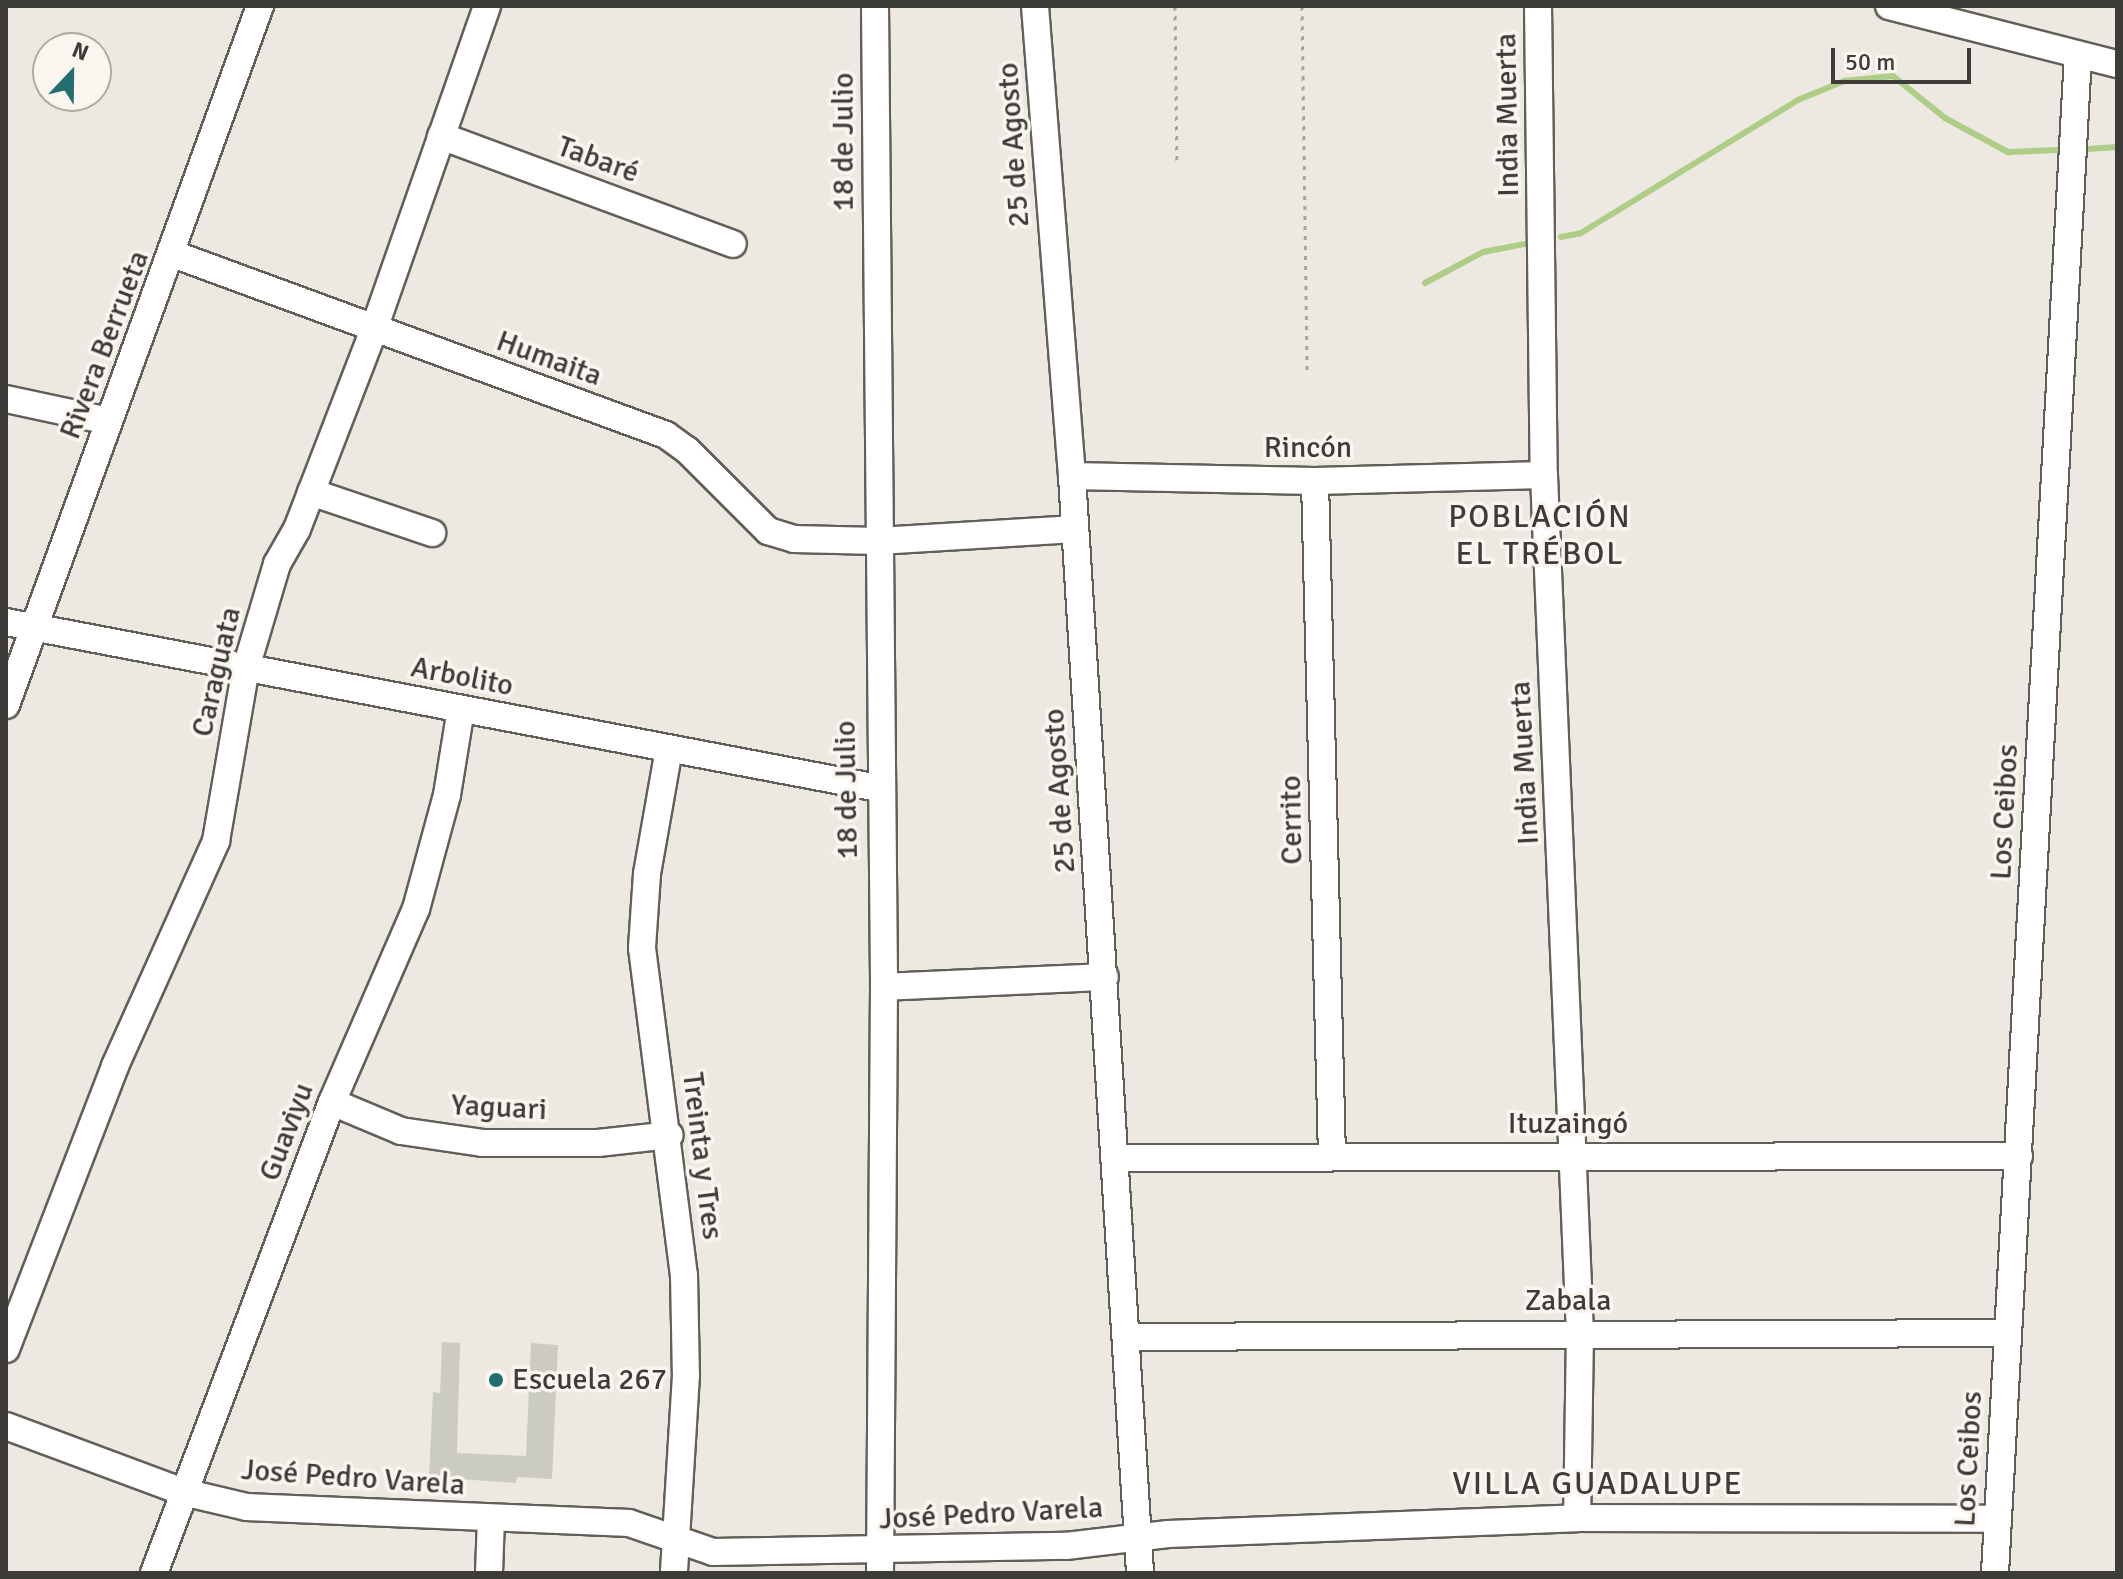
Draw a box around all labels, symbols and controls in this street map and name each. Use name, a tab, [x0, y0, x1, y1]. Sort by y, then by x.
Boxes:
north arrow	[32, 32, 112, 112]
scale bar	[1835, 32, 1975, 82]
street label: India Muerta	[1489, 33, 1527, 197]
text: N	[68, 36, 93, 67]
text: 50 m	[1845, 47, 1895, 77]
street label: 25 de Agosto	[990, 61, 1038, 229]
street label: 18 de Julio	[826, 73, 862, 211]
street label: Tabaré	[552, 129, 644, 191]
street label: Rivera Berrueta	[53, 246, 157, 444]
street label: Humaita	[491, 323, 607, 395]
street label: Rincón	[1264, 430, 1352, 466]
district label: POBLACIÓN EL TRÉBOL	[1448, 499, 1632, 574]
street label: Caraguata	[185, 604, 249, 740]
street label: Arbolito	[408, 649, 516, 705]
street label: India Muerta	[1503, 680, 1547, 846]
street label: 25 de Agosto	[1036, 707, 1084, 875]
street label: 18 de Julio	[828, 720, 866, 860]
street label: Los Ceibos	[1983, 743, 2027, 881]
street label: Cerrito	[1273, 775, 1311, 865]
street label: Treinta y Tres	[674, 1070, 730, 1242]
street label: Guaviyu	[252, 1078, 322, 1186]
street label: Yaguari	[450, 1088, 548, 1128]
street label: Ituzaingó	[1508, 1106, 1628, 1142]
street label: Zabala	[1525, 1283, 1611, 1319]
place label: Escuela 267	[512, 1362, 667, 1398]
marker: Escuela 267	[487, 1371, 505, 1389]
street label: Los Ceibos	[1947, 1390, 1991, 1528]
street label: José Pedro Varela	[240, 1452, 466, 1504]
district label: VILLA GUADALUPE	[1452, 1465, 1744, 1503]
street label: José Pedro Varela	[878, 1490, 1104, 1538]

